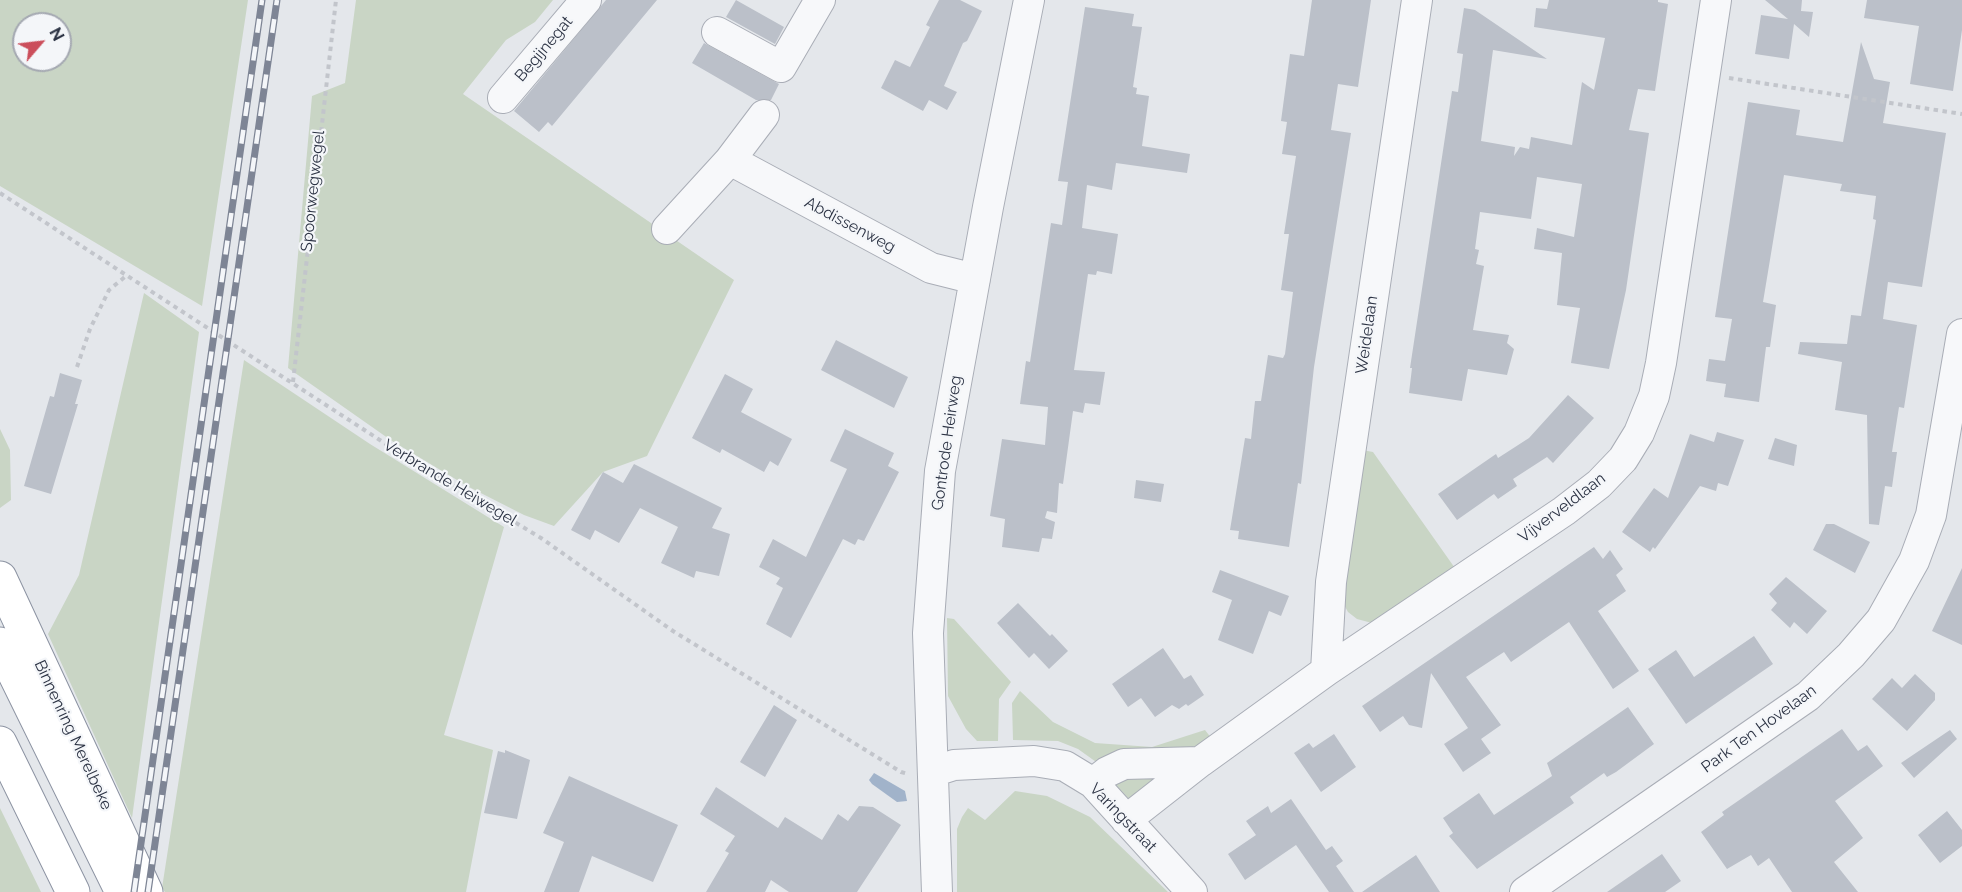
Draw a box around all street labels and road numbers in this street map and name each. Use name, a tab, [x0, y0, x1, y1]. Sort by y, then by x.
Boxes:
street label: Begijnegat	[511, 12, 577, 86]
street label: Spoorwegwegel	[297, 129, 329, 253]
street label: Abdissenweg	[801, 193, 899, 257]
street label: Weidelaan	[1352, 295, 1382, 375]
street label: Gontrode Heirweg	[928, 374, 966, 512]
street label: Verbrande Heiwegel	[380, 436, 520, 530]
street label: Vijverveldlaan	[1515, 469, 1609, 547]
street label: Binnenring Merelbeke	[30, 657, 116, 813]
street label: Park Ten Hovelaan	[1698, 681, 1820, 777]
street label: Varingstraat	[1085, 780, 1161, 856]

